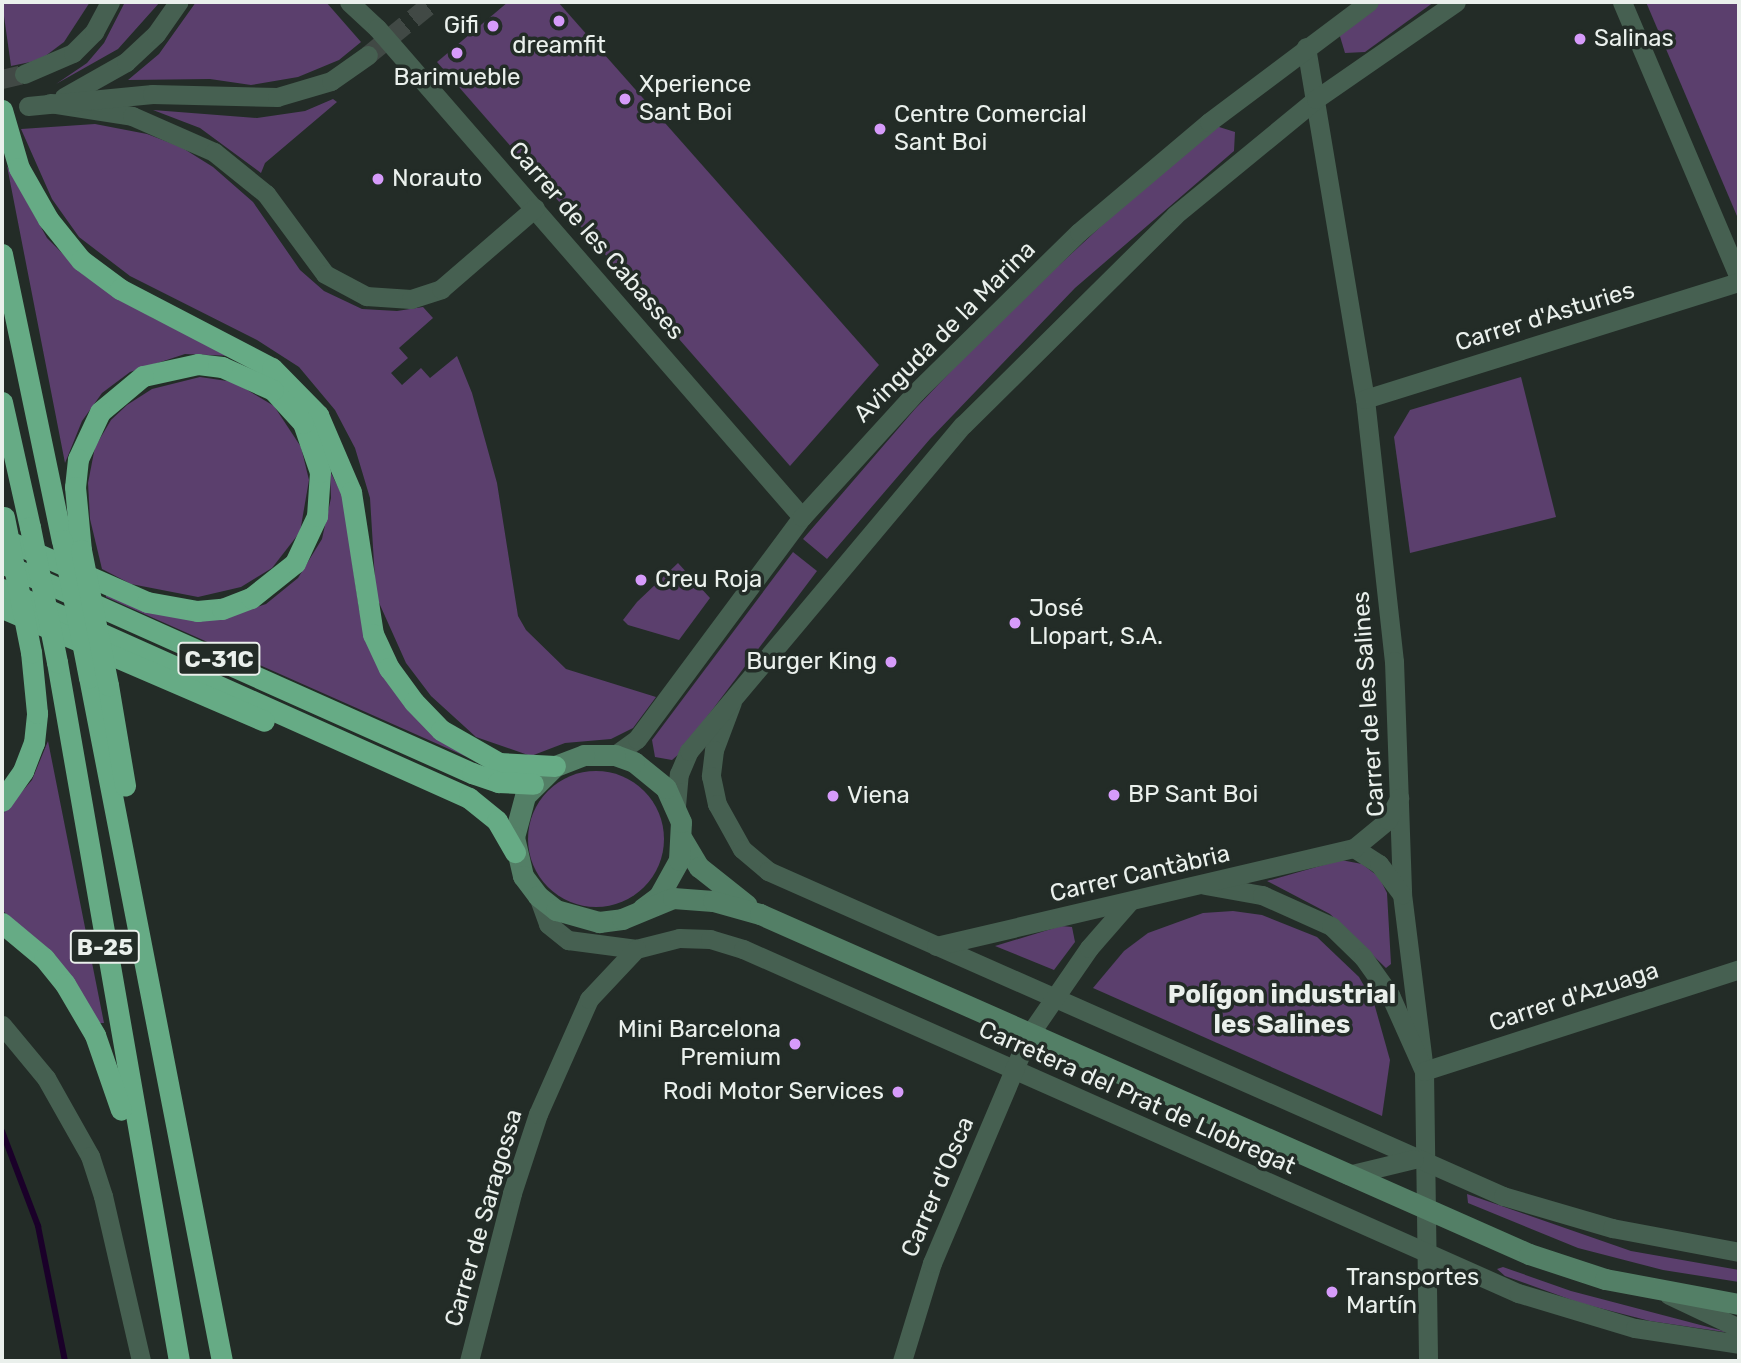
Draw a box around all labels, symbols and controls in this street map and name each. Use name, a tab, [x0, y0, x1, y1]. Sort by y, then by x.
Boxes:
place label: Gifi	[444, 12, 479, 40]
marker: dreamfit	[551, 13, 567, 29]
marker: Gifi	[485, 18, 501, 34]
place label: Salinas	[1594, 25, 1674, 53]
marker: Salinas	[1572, 31, 1588, 47]
place label: dreamfit	[512, 32, 606, 60]
marker: Barimueble	[449, 45, 465, 61]
place label: Barimueble	[394, 64, 520, 92]
place label: Xperience Sant Boi	[639, 71, 752, 127]
marker: Xperience Sant Boi	[617, 91, 633, 107]
place label: Centre Comercial Sant Boi	[894, 101, 1087, 157]
marker: Centre Comercial Sant Boi	[872, 121, 888, 137]
street label: Carrer de les Cabasses	[502, 136, 690, 346]
place label: Norauto	[392, 165, 482, 193]
marker: Norauto	[370, 171, 386, 187]
street label: Avinguda de la Marina	[848, 235, 1042, 429]
street label: Carrer d'Asturies	[1452, 276, 1638, 358]
place label: Creu Roja	[655, 566, 762, 594]
marker: Creu Roja	[633, 572, 649, 588]
street label: Carrer de les Salines	[1347, 590, 1391, 818]
place label: José Llopart, S.A.	[1029, 595, 1163, 651]
marker: José Llopart, S.A.	[1007, 615, 1023, 631]
road number: C-31C	[177, 639, 261, 678]
place label: Burger King	[746, 648, 877, 676]
marker: Burger King	[883, 654, 899, 670]
place label: BP Sant Boi	[1128, 781, 1259, 809]
place label: Viena	[847, 782, 910, 810]
marker: BP Sant Boi	[1106, 787, 1122, 803]
marker: Viena	[825, 788, 841, 804]
street label: Carrer Cantàbria	[1047, 839, 1233, 909]
road number: B-25	[68, 928, 142, 966]
street label: Carrer d'Azuaga	[1485, 956, 1663, 1038]
district label: Polígon industrial les Salines	[1168, 979, 1396, 1040]
street label: Carretera del Prat de Llobregat	[974, 1015, 1300, 1181]
place label: Mini Barcelona Premium	[618, 1016, 781, 1072]
marker: Mini Barcelona Premium	[787, 1036, 803, 1052]
place label: Rodi Motor Services	[662, 1078, 884, 1106]
marker: Rodi Motor Services	[890, 1084, 906, 1100]
street label: Carrer de Saragossa	[439, 1106, 529, 1330]
street label: Carrer d'Osca	[895, 1112, 981, 1262]
place label: Transportes Martín	[1346, 1264, 1479, 1320]
marker: Transportes Martín	[1324, 1284, 1340, 1300]

